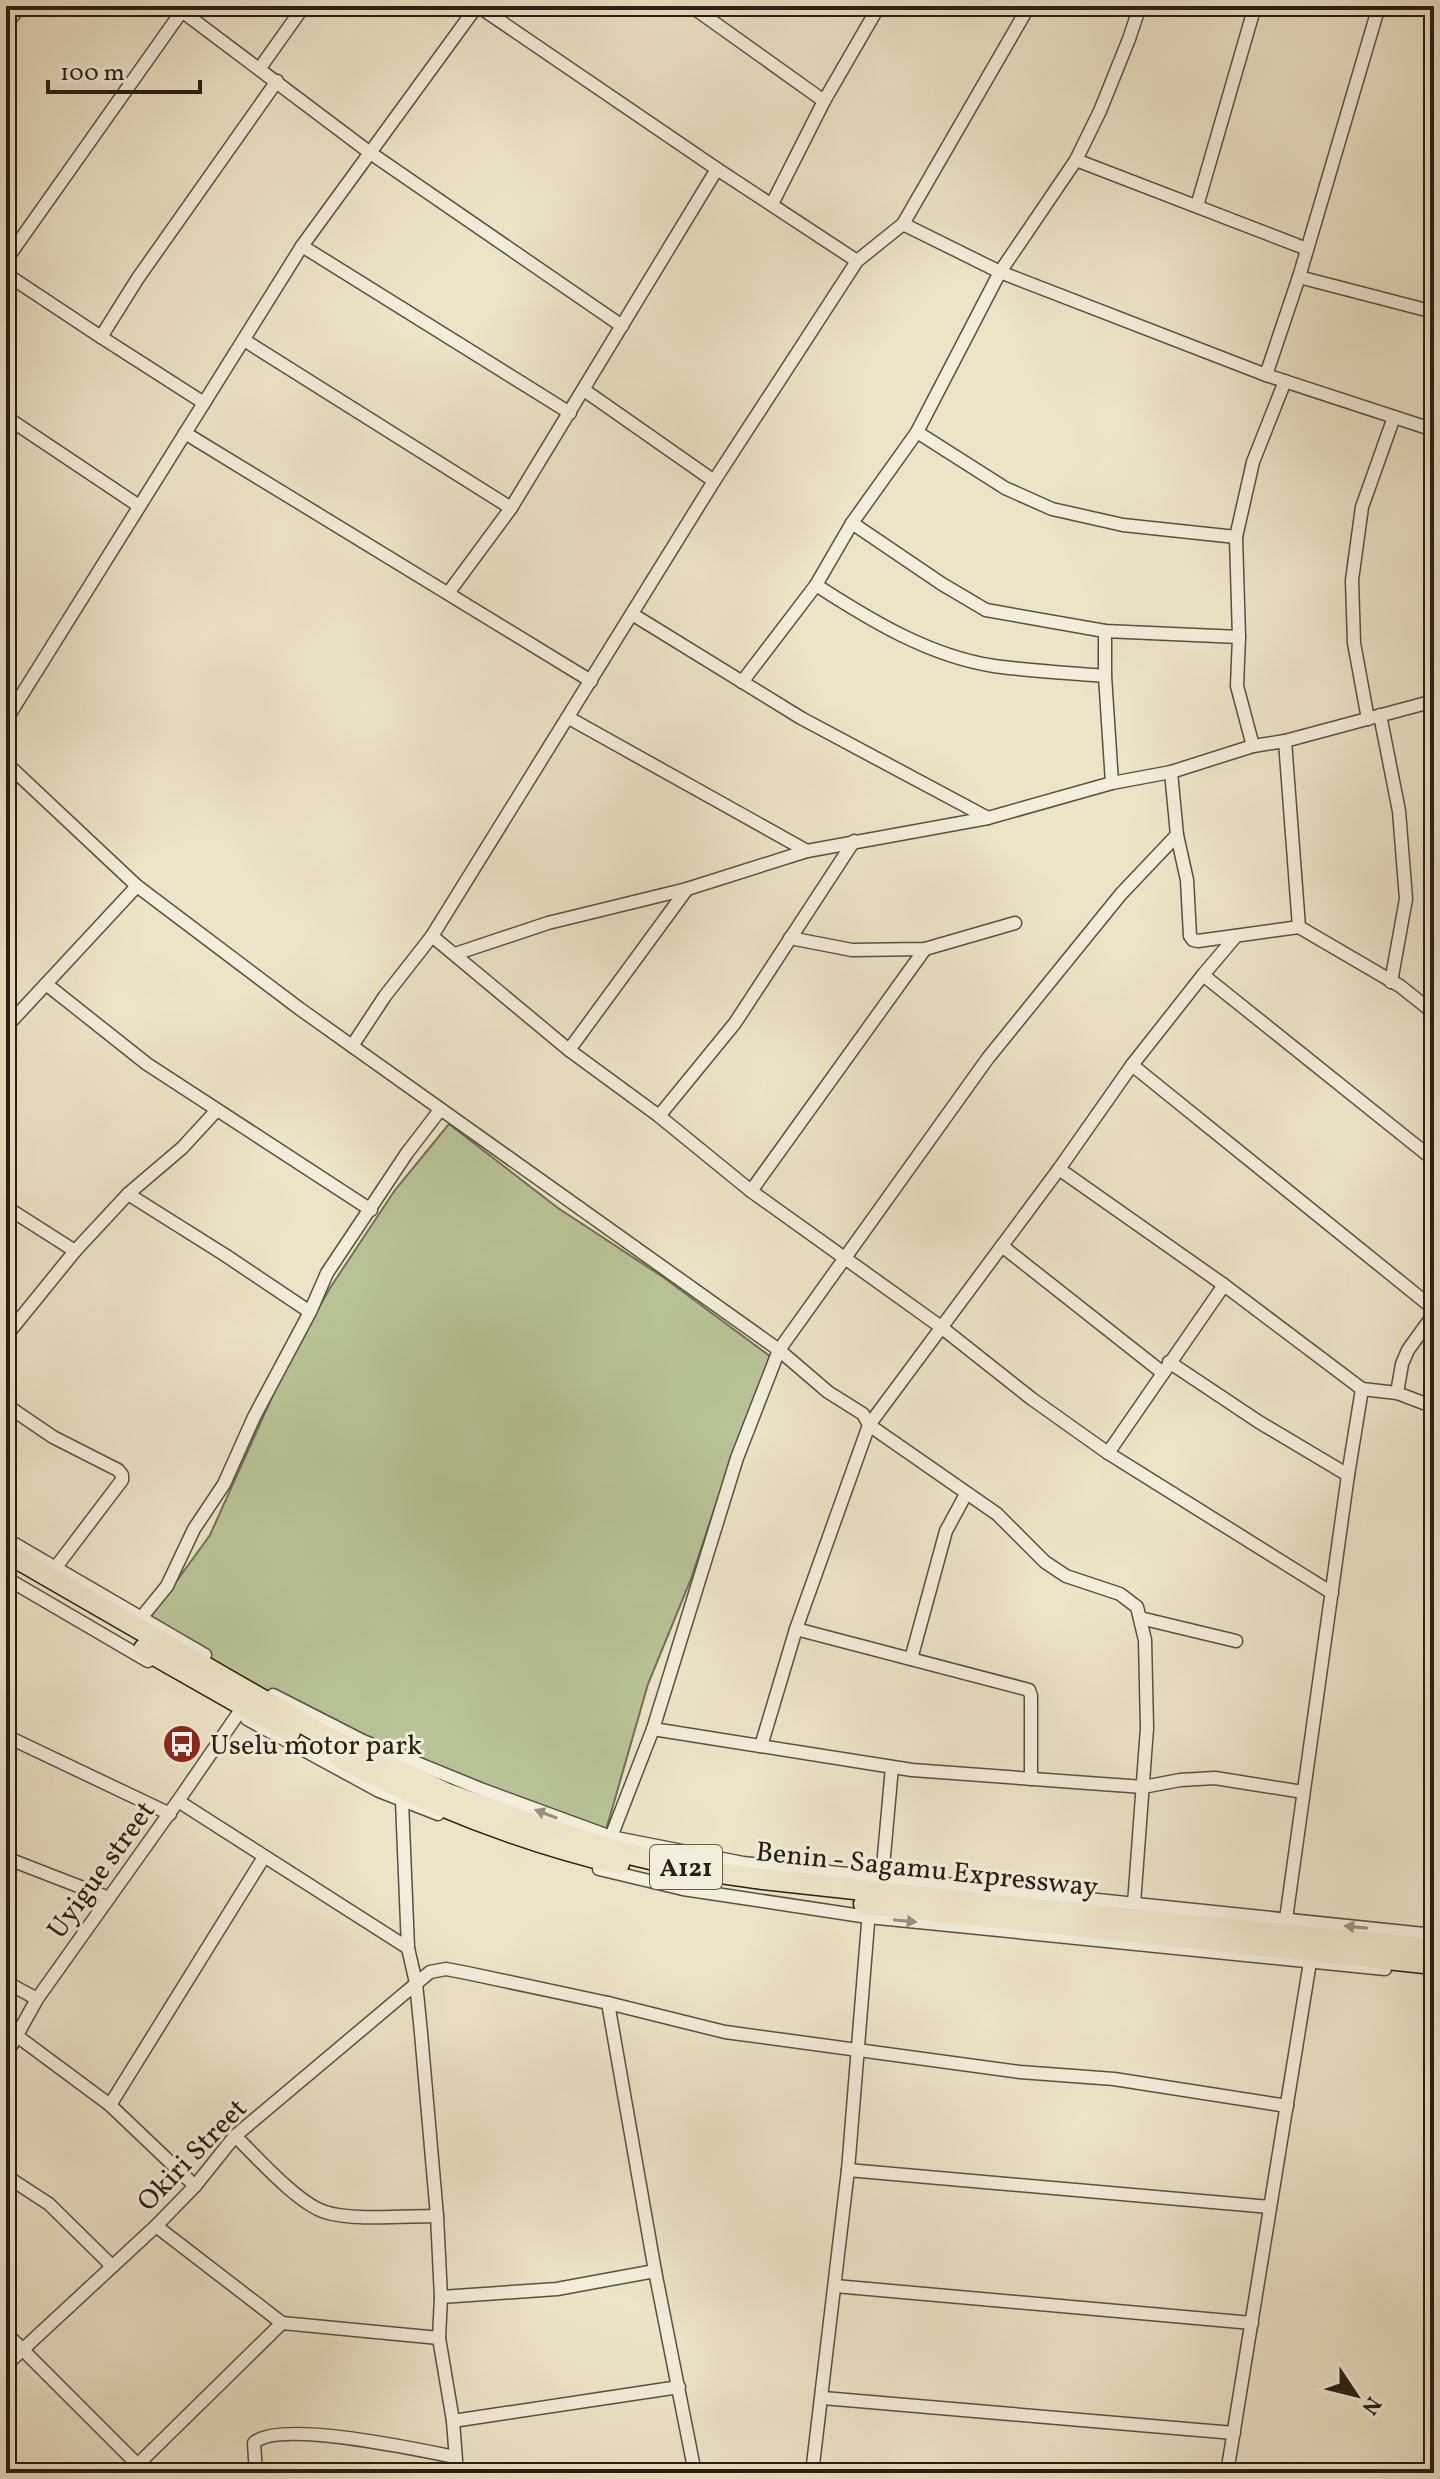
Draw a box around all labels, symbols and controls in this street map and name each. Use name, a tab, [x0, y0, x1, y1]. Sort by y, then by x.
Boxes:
scale bar	[48, 44, 200, 94]
text: 100 m	[60, 57, 125, 91]
bus stop icon: Uselu motor park	[161, 1723, 203, 1765]
place label: Uselu motor park	[210, 1727, 422, 1766]
street label: Uyigue street	[39, 1794, 165, 1947]
one-way arrow	[534, 1807, 558, 1820]
street label: Benin - Sagamu Expressway	[754, 1833, 1100, 1908]
road number: A121	[650, 1845, 722, 1889]
one-way arrow	[893, 1915, 918, 1928]
one-way arrow	[1344, 1920, 1369, 1933]
street label: Okiri Street	[129, 2091, 257, 2221]
north arrow	[1316, 2355, 1396, 2435]
text: N	[1353, 2390, 1388, 2420]

